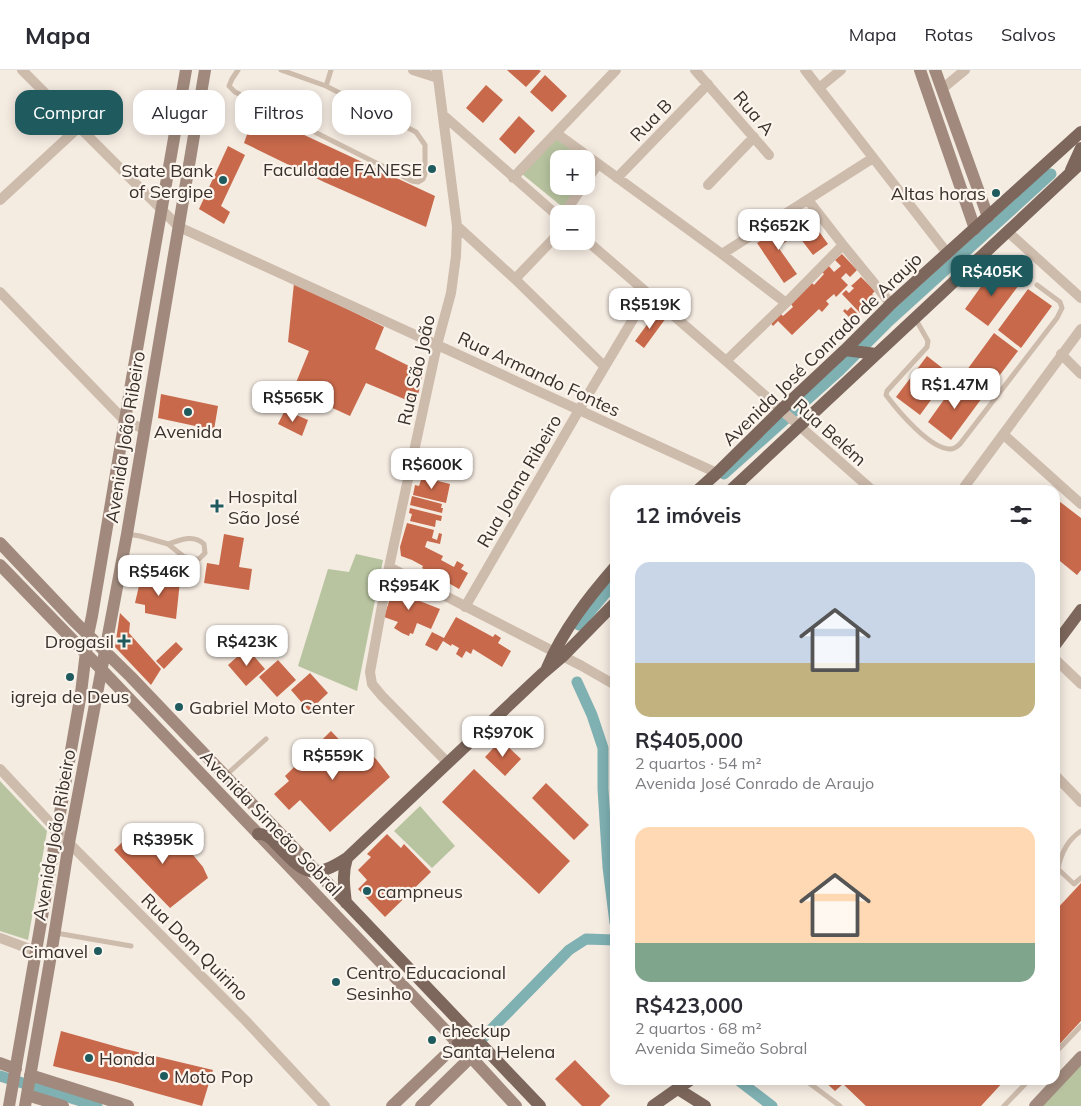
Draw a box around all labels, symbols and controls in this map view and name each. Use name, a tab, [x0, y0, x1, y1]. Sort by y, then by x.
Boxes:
text: Mapa	[25, 20, 91, 50]
text: Mapa	[849, 23, 897, 46]
text: Rotas	[925, 23, 973, 46]
text: Salvos	[1001, 23, 1056, 46]
street label: Rua A	[728, 86, 780, 140]
chip: Comprar	[15, 90, 123, 135]
chip: Alugar	[133, 90, 225, 135]
chip: Filtros	[235, 90, 322, 135]
chip: Novo	[332, 90, 411, 135]
street label: Rua B	[625, 94, 677, 146]
map controls	[550, 150, 595, 250]
button: +	[550, 150, 595, 195]
place label: Faculdade FANESE	[263, 158, 422, 181]
place label: State Bank of Sergipe	[121, 159, 214, 203]
marker: Faculdade FANESE	[426, 163, 438, 175]
marker: State Bank of Sergipe	[217, 174, 229, 186]
place label: Altas horas	[891, 182, 986, 205]
marker: Altas horas	[990, 187, 1002, 199]
button: −	[550, 205, 595, 250]
pin: R$652K	[738, 208, 820, 251]
text: R$652K	[749, 215, 809, 235]
street label: Avenida José Conrado de Araujo	[717, 247, 927, 451]
pin: R$405K	[951, 254, 1033, 297]
text: R$405K	[962, 261, 1022, 281]
pin: R$519K	[609, 288, 691, 330]
text: R$519K	[620, 294, 680, 314]
street label: Rua São João	[392, 313, 440, 427]
street label: Rua Armando Fontes	[454, 326, 624, 422]
street label: Avenida João Ribeiro	[100, 350, 150, 524]
pin: R$1.47M	[909, 368, 1001, 410]
text: R$1.47M	[921, 374, 989, 394]
pin: R$565K	[252, 380, 334, 423]
text: R$565K	[263, 387, 323, 407]
street label: Rua Belém	[789, 393, 871, 471]
marker: Avenida	[182, 406, 194, 418]
street label: Rua Joana Ribeiro	[472, 410, 566, 552]
place label: Avenida	[154, 420, 222, 443]
pin: R$600K	[391, 448, 473, 490]
text: R$600K	[402, 454, 462, 474]
place label: Hospital São José	[228, 485, 300, 529]
marker: Hospital São José	[210, 499, 224, 513]
icon: filters	[1007, 501, 1035, 529]
text: 12 imóveis	[635, 502, 741, 528]
pin: R$546K	[118, 554, 200, 597]
text: R$546K	[129, 561, 189, 581]
pin: R$954K	[368, 568, 450, 611]
text: R$954K	[379, 575, 439, 595]
icon: home	[790, 595, 880, 685]
pin: R$423K	[206, 624, 288, 667]
place label: Drogasil	[45, 630, 114, 653]
text: R$423K	[217, 631, 277, 651]
marker: Drogasil	[118, 635, 130, 647]
marker: igreja de Deus	[64, 671, 76, 683]
place label: igreja de Deus	[11, 685, 130, 708]
place label: Gabriel Moto Center	[189, 696, 355, 719]
marker: Gabriel Moto Center	[173, 701, 185, 713]
pin: R$970K	[462, 716, 544, 758]
text: R$970K	[473, 722, 533, 742]
text: R$405,000	[635, 727, 743, 753]
pin: R$559K	[292, 738, 374, 781]
street label: Avenida Simeão Sobral	[195, 745, 347, 901]
text: R$559K	[303, 745, 363, 765]
street label: Avenida João Ribeiro	[28, 748, 80, 922]
text: 2 quartos · 54 m²	[635, 753, 762, 773]
text: Avenida José Conrado de Araujo	[635, 773, 874, 793]
pin: R$395K	[122, 822, 204, 865]
text: R$395K	[133, 829, 193, 849]
icon: home	[790, 860, 880, 950]
place label: campneus	[377, 880, 463, 903]
marker: campneus	[361, 885, 373, 897]
street label: Rua Dom Quirino	[136, 888, 254, 1006]
place label: Cimavel	[21, 940, 88, 963]
marker: Cimavel	[92, 945, 104, 957]
place label: Centro Educacional Sesinho	[346, 961, 506, 1005]
marker: Centro Educacional Sesinho	[330, 976, 342, 988]
text: R$423,000	[635, 992, 743, 1018]
text: 2 quartos · 68 m²	[635, 1018, 762, 1038]
place label: checkup Santa Helena	[442, 1019, 555, 1063]
marker: checkup Santa Helena	[426, 1034, 438, 1046]
text: Avenida Simeão Sobral	[635, 1038, 807, 1058]
place label: Honda	[99, 1047, 155, 1070]
marker: Honda	[83, 1052, 95, 1064]
place label: Moto Pop	[174, 1065, 253, 1088]
marker: Moto Pop	[158, 1070, 170, 1082]

